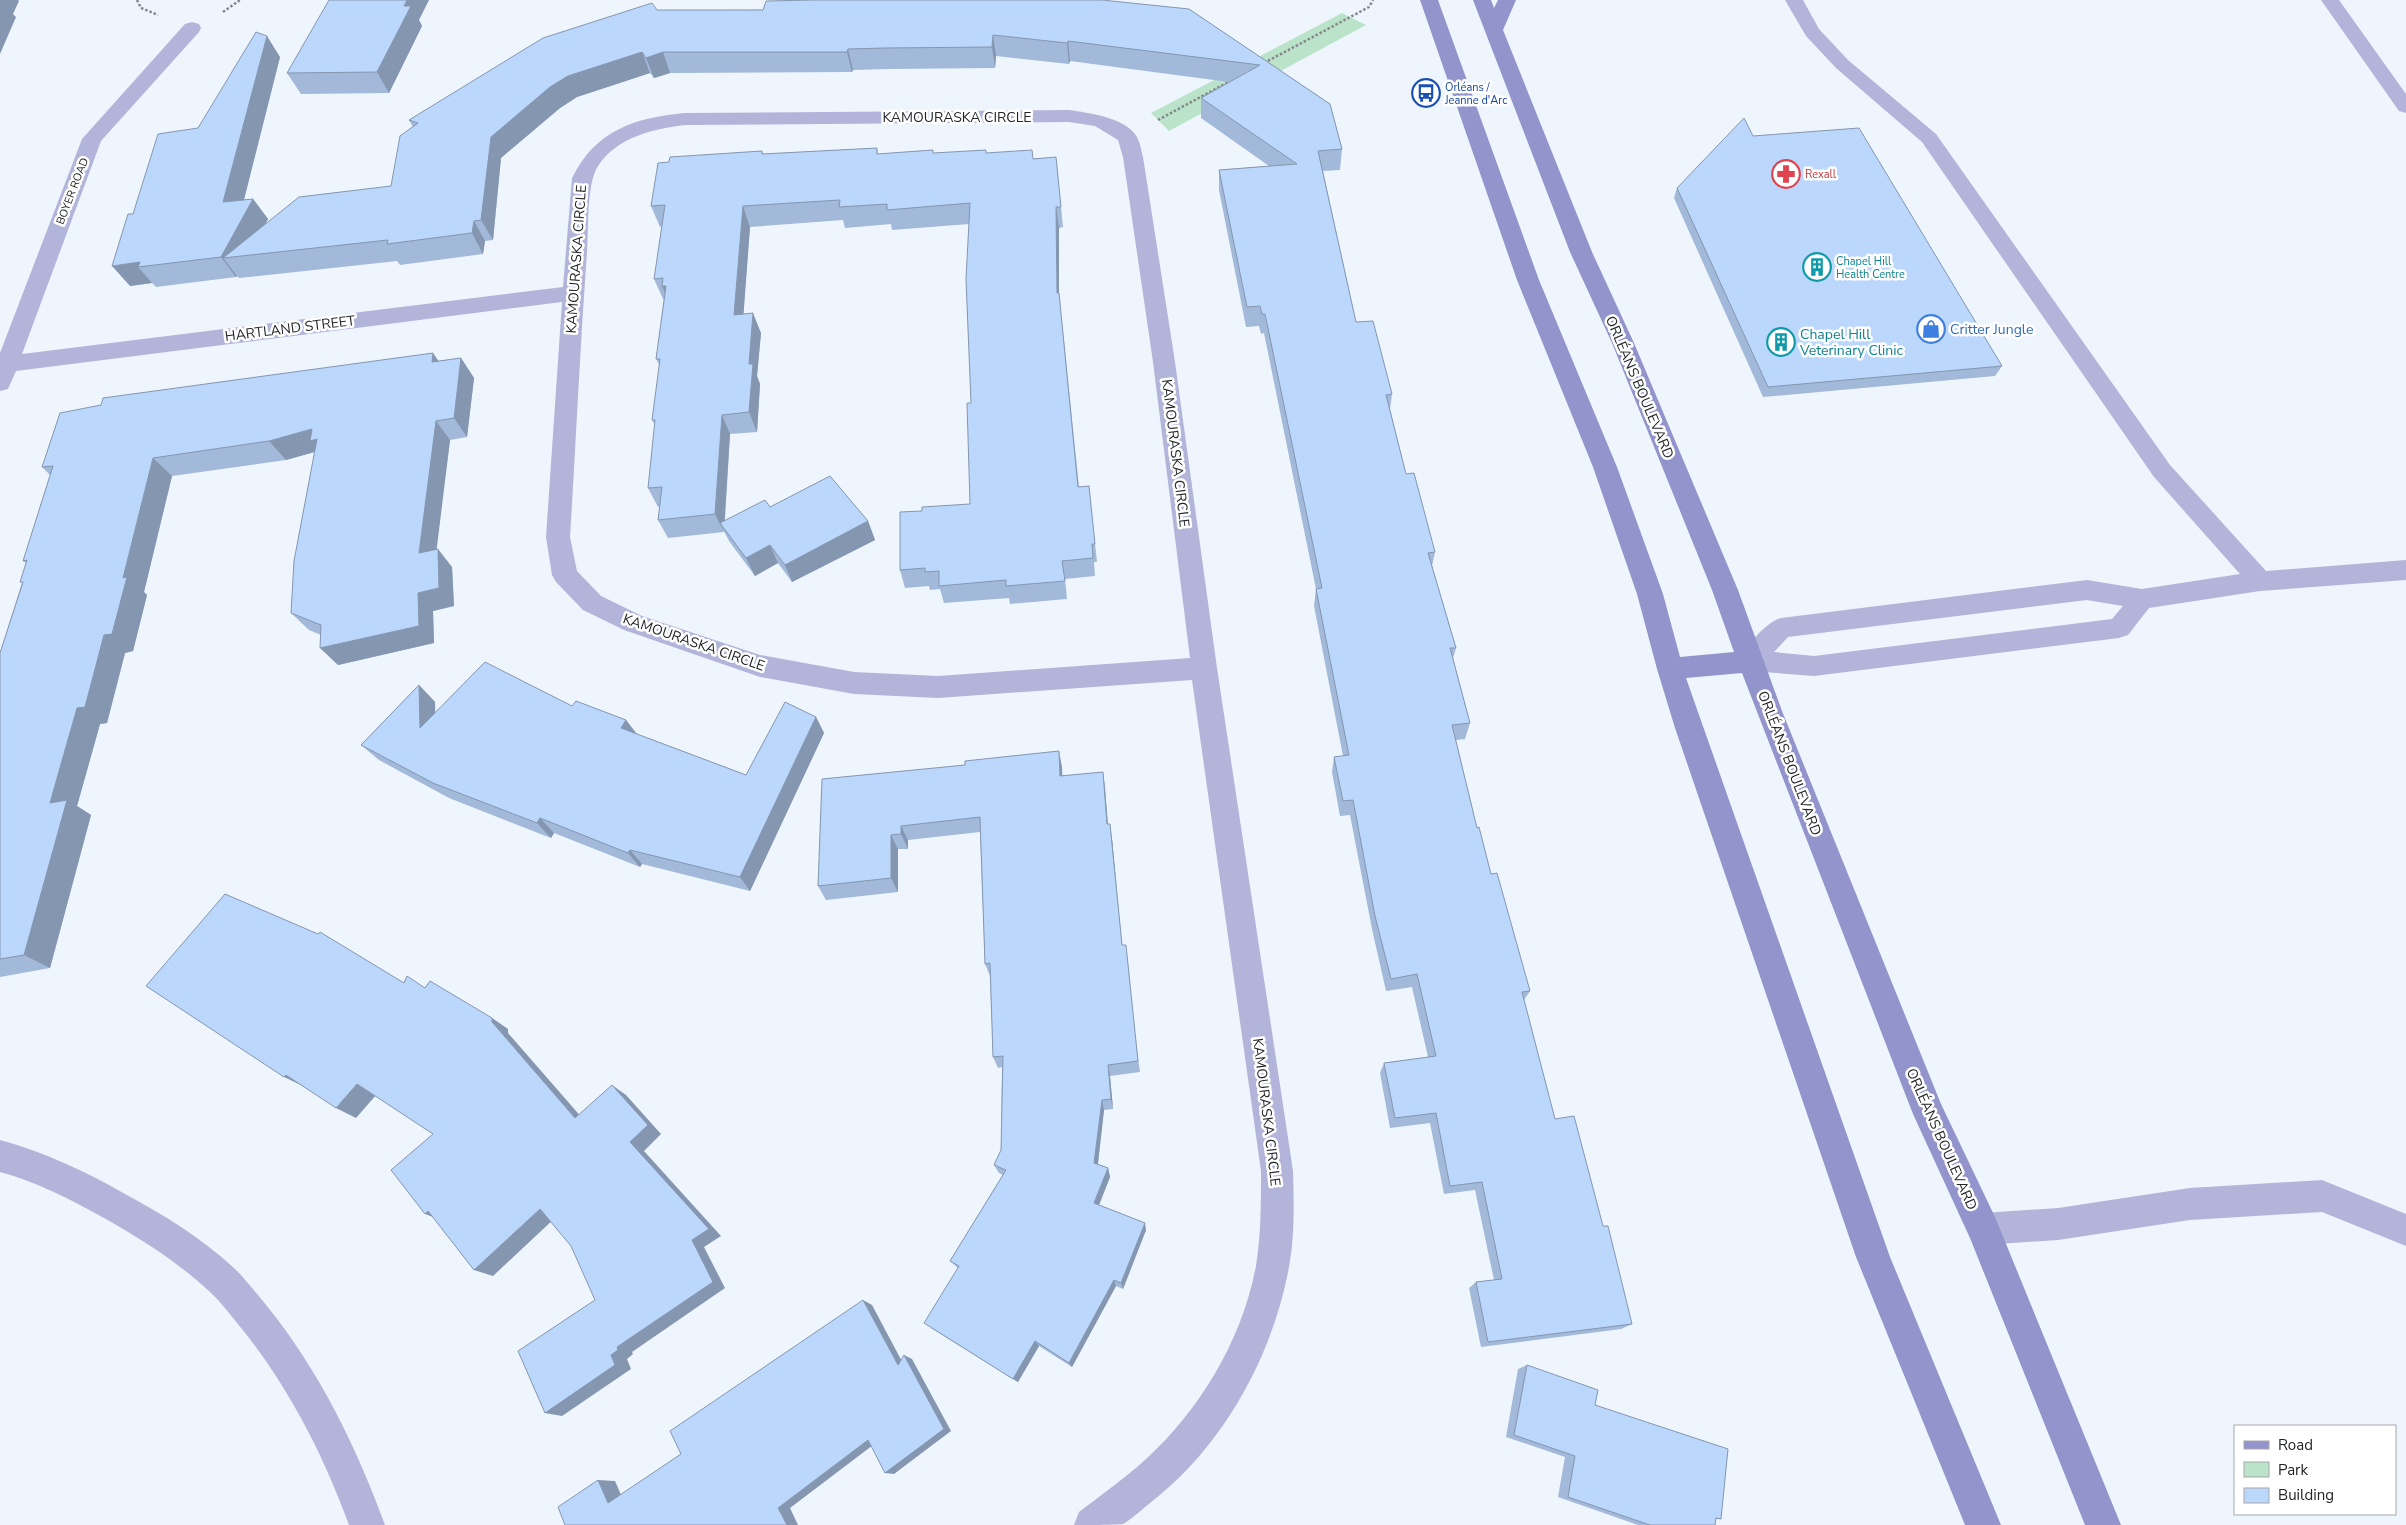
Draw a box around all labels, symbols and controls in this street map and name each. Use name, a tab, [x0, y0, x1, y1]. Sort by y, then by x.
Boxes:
bus stop icon: Orléans / Jeanne d'Arc	[1411, 78, 1441, 108]
place label: Orléans / Jeanne d'Arc	[1444, 80, 1507, 108]
street label: KAMOURASKA CIRCLE	[882, 108, 1032, 127]
street label: BOYER ROAD	[53, 156, 92, 227]
pharmacy icon: Rexall	[1771, 159, 1801, 189]
place label: Rexall	[1805, 167, 1837, 182]
street label: KAMOURASKA CIRCLE	[562, 184, 591, 334]
building icon: Chapel Hill Health Centre	[1802, 252, 1832, 282]
place label: Chapel Hill Health Centre	[1836, 254, 1905, 282]
street label: HARTLAND STREET	[224, 311, 357, 346]
street label: ORLÉANS BOULEVARD	[1601, 313, 1678, 461]
shop icon: Critter Jungle	[1916, 314, 1946, 344]
place label: Critter Jungle	[1950, 320, 2033, 339]
place label: Chapel Hill Veterinary Clinic	[1799, 325, 1903, 360]
building icon: Chapel Hill Veterinary Clinic	[1766, 327, 1796, 357]
street label: KAMOURASKA CIRCLE	[1157, 378, 1194, 528]
street label: KAMOURASKA CIRCLE	[620, 609, 767, 676]
street label: ORLÉANS BOULEVARD	[1753, 688, 1826, 838]
street label: KAMOURASKA CIRCLE	[1248, 1037, 1285, 1187]
street label: ORLÉANS BOULEVARD	[1902, 1065, 1981, 1213]
legend	[2234, 1425, 2396, 1515]
text: Road	[2278, 1435, 2313, 1455]
text: Park	[2278, 1460, 2308, 1480]
text: Building	[2278, 1485, 2334, 1505]

